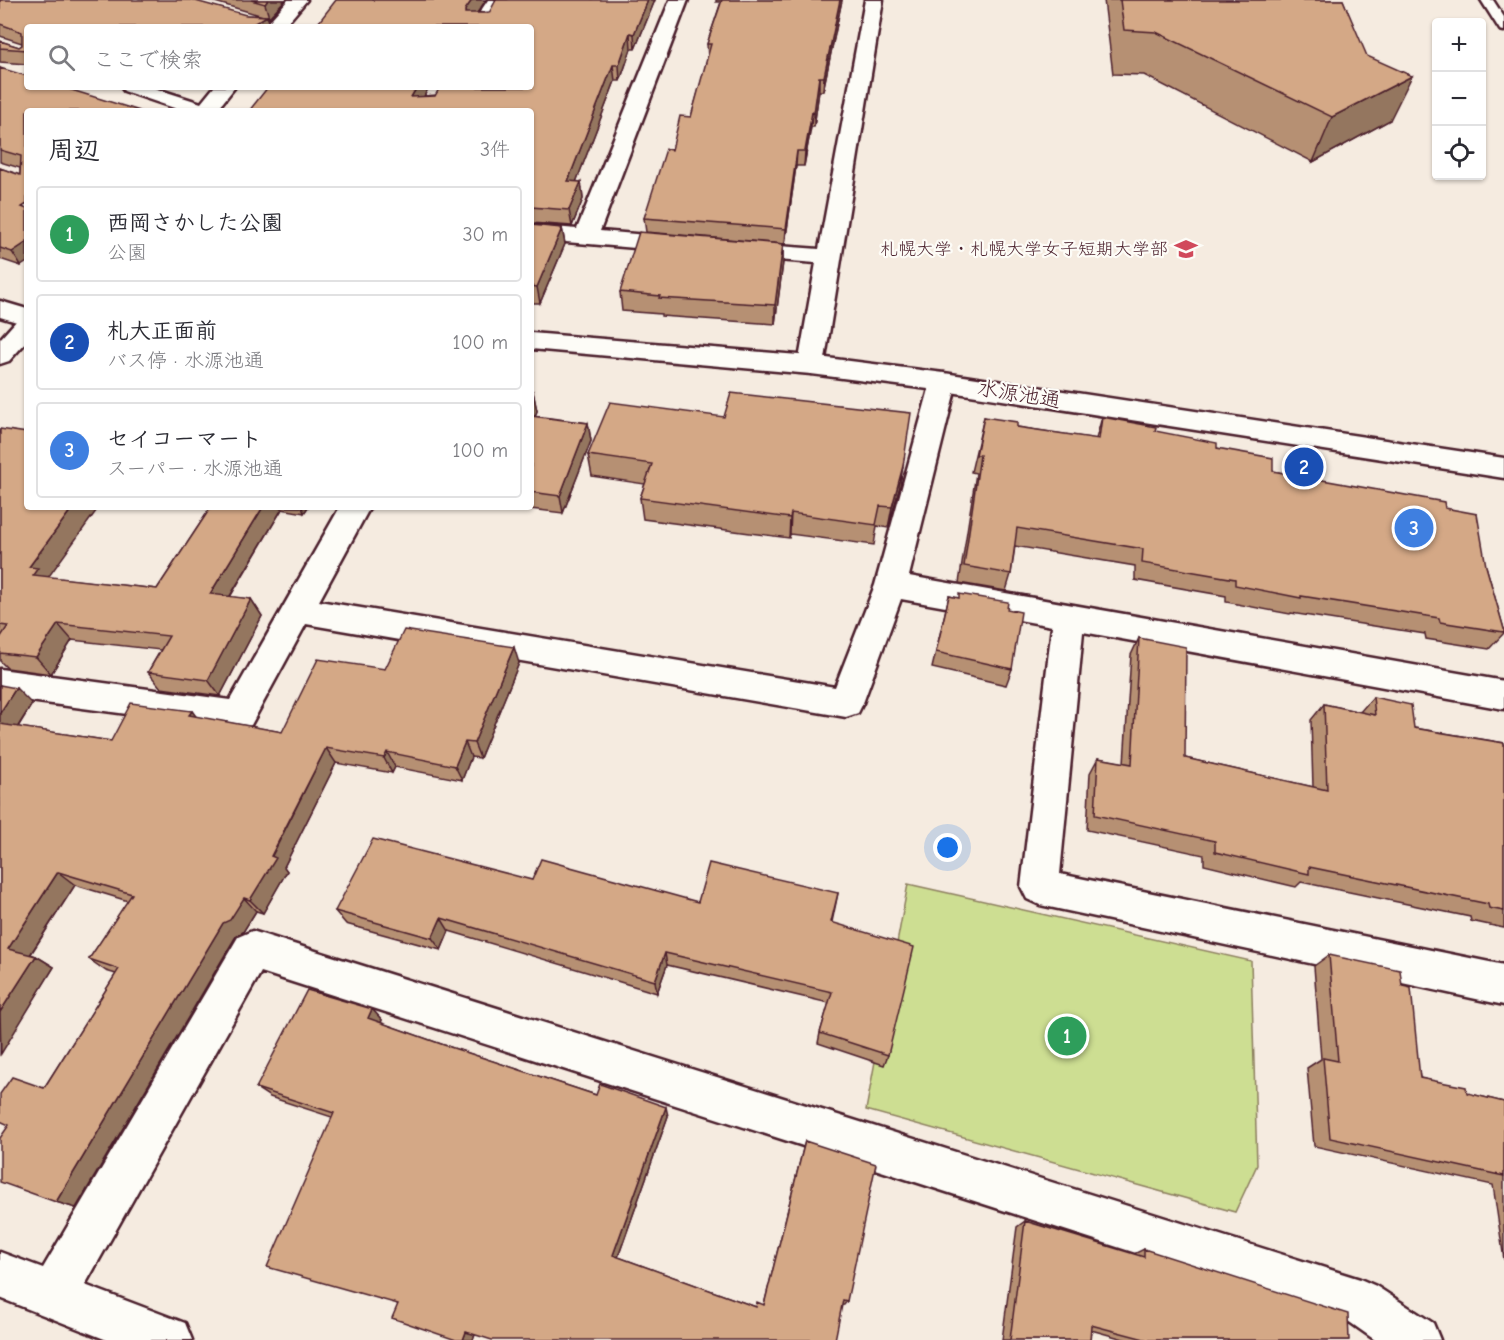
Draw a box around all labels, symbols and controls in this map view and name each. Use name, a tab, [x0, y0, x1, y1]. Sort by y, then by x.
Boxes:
map controls	[1432, 18, 1486, 180]
button: +	[1432, 18, 1486, 72]
search box	[24, 24, 534, 90]
icon: search	[45, 41, 78, 74]
text: ここで検索	[93, 47, 203, 73]
button: −	[1432, 72, 1486, 126]
button: locate	[1432, 126, 1486, 180]
text: 周辺	[48, 136, 100, 166]
text: 3件	[480, 138, 510, 161]
text: 西岡さかした公園	[107, 210, 283, 236]
text: 1	[66, 223, 73, 246]
text: 30 m	[462, 223, 508, 246]
school or university icon: 札幌大学・札幌大学女子短期大学部	[1173, 236, 1199, 262]
place label: 札幌大学・札幌大学女子短期大学部	[880, 239, 1168, 260]
text: 公園	[107, 241, 147, 264]
text: 札大正面前	[107, 318, 217, 344]
text: 2	[65, 331, 74, 354]
text: 100 m	[453, 331, 508, 354]
text: バス停 · 水源池通	[107, 349, 264, 372]
street label: 水源池通	[976, 376, 1062, 412]
text: セイコーマート	[107, 426, 262, 452]
text: 3	[65, 439, 74, 462]
text: 100 m	[453, 439, 508, 462]
pin: 2	[1284, 444, 1324, 490]
text: スーパー · 水源池通	[107, 457, 283, 480]
pin: 3	[1394, 506, 1434, 550]
your location	[933, 833, 962, 862]
pin: 1	[1048, 1014, 1086, 1058]

